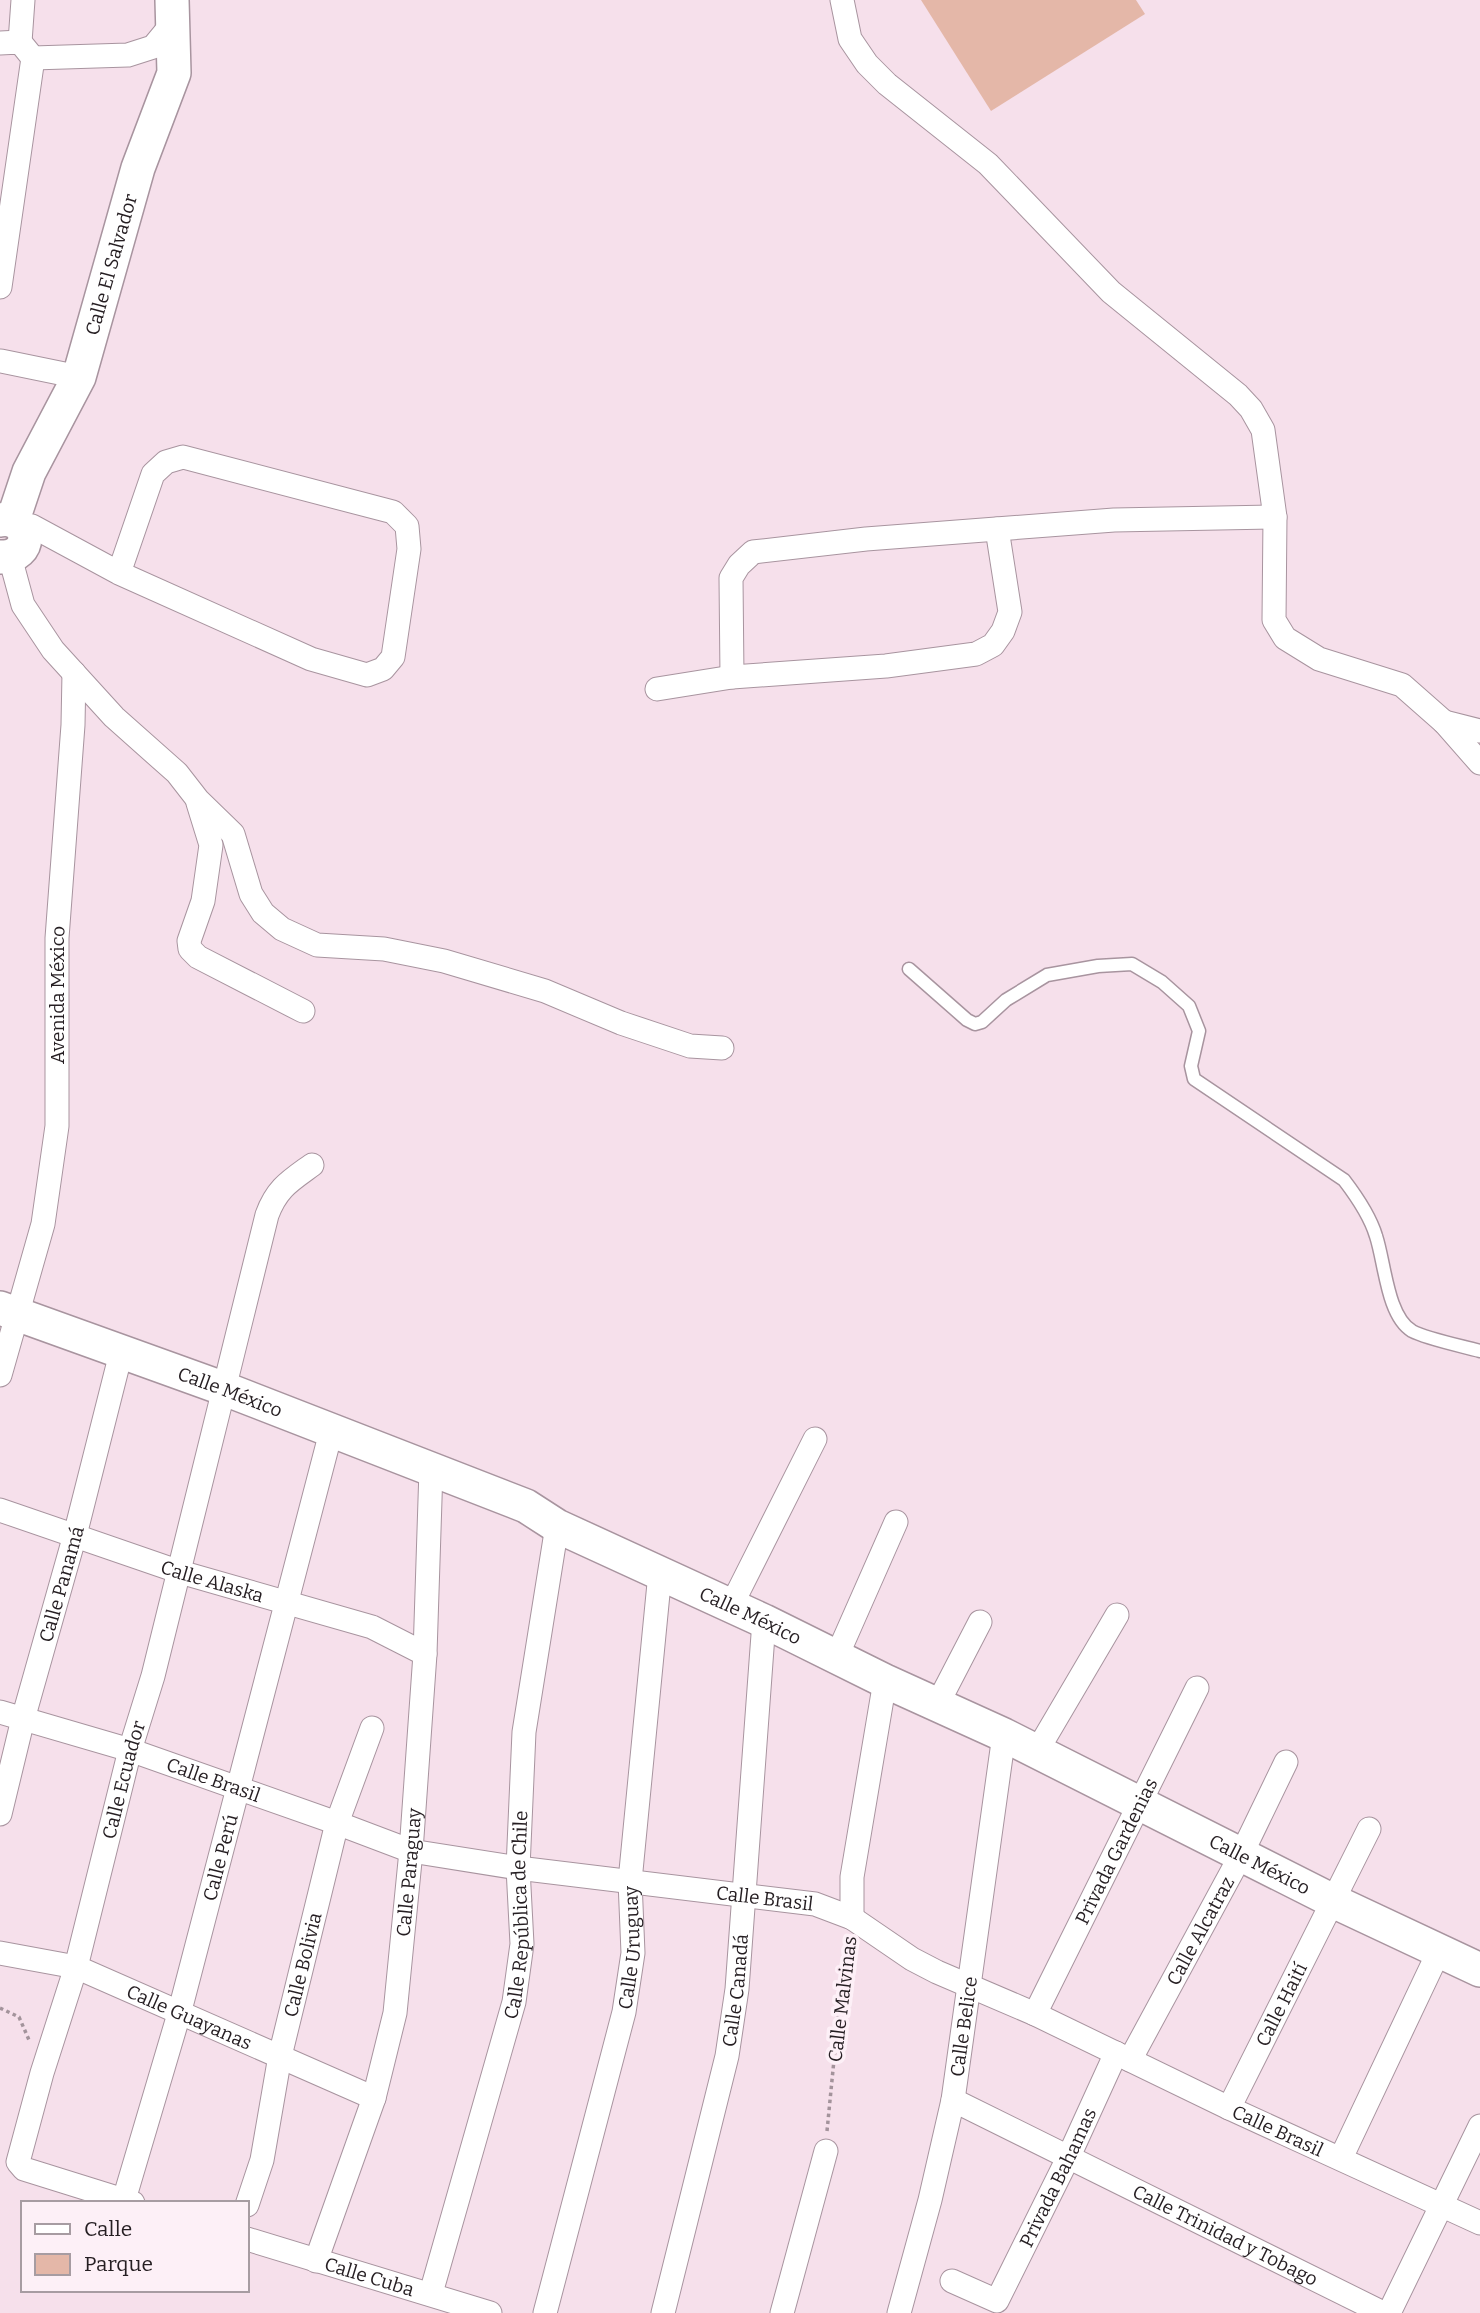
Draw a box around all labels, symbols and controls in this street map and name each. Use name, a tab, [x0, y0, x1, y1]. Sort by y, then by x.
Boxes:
street label: Calle El Salvador	[80, 191, 142, 338]
street label: Avenida México	[46, 925, 70, 1064]
street label: Calle México	[175, 1362, 286, 1422]
street label: Calle Panamá	[34, 1523, 89, 1645]
street label: Calle Alaska	[158, 1555, 267, 1608]
street label: Calle México	[696, 1582, 805, 1650]
street label: Calle Ecuador	[97, 1717, 151, 1841]
street label: Calle Brasil	[163, 1753, 263, 1807]
street label: Privada Gardenias	[1070, 1774, 1162, 1928]
street label: Calle Paraguay	[392, 1806, 426, 1938]
street label: Calle República de Chile	[499, 1810, 535, 2022]
street label: Calle Perú	[198, 1811, 243, 1903]
street label: Calle México	[1205, 1829, 1314, 1900]
street label: Calle Alcatraz	[1162, 1873, 1239, 1989]
street label: Calle Brasil	[715, 1881, 815, 1916]
street label: Calle Uruguay	[614, 1884, 646, 2011]
street label: Calle Bolivia	[279, 1910, 327, 2019]
street label: Calle Canadá	[717, 1933, 753, 2049]
street label: Calle Malvinas	[823, 1935, 862, 2063]
street label: Calle Haití	[1251, 1958, 1312, 2050]
street label: Calle Belice	[945, 1975, 982, 2078]
street label: Calle Guayanas	[123, 1980, 255, 2055]
street label: Calle Brasil	[1228, 2100, 1327, 2162]
street label: Privada Bahamas	[1015, 2104, 1101, 2251]
street label: Calle Trinidad y Tobago	[1129, 2180, 1322, 2291]
legend	[21, 2201, 248, 2292]
text: Calle	[84, 2216, 132, 2242]
text: Parque	[84, 2251, 153, 2277]
street label: Calle Cuba	[322, 2252, 417, 2301]

